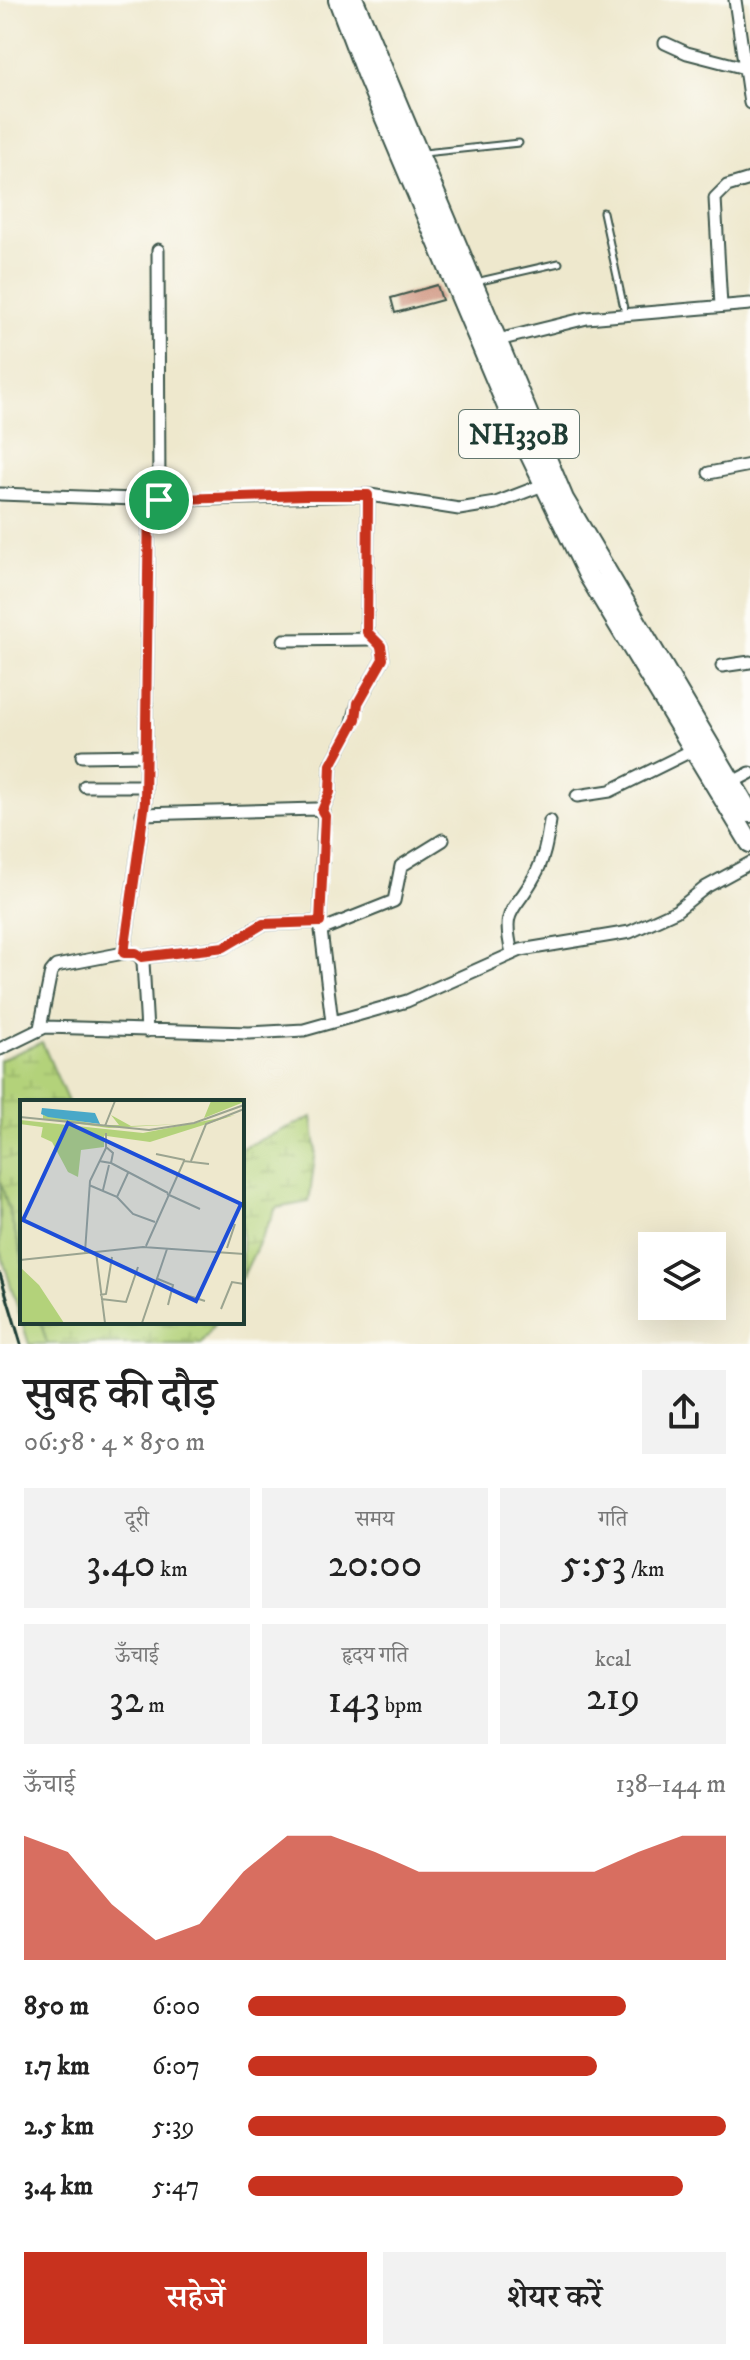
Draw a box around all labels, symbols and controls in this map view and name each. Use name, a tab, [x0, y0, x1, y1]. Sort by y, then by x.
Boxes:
road number: NH330B	[459, 410, 579, 458]
pin	[125, 466, 193, 534]
icon: arrive	[137, 478, 181, 522]
inset map	[20, 1100, 244, 1324]
map controls	[638, 1232, 726, 1320]
button: layers	[638, 1232, 726, 1320]
text: सुबह की दौड़	[24, 1368, 216, 1423]
button: share	[642, 1370, 726, 1454]
text: 06:58 · 4 × 850 m	[24, 1426, 205, 1459]
text: दूरी	[125, 1506, 149, 1533]
text: समय	[356, 1506, 394, 1533]
text: गति	[599, 1506, 627, 1533]
text: 3.40	[86, 1540, 156, 1590]
text: 20:00	[328, 1540, 422, 1590]
text: 5:53	[561, 1540, 626, 1590]
text: km	[156, 1556, 188, 1583]
text: /km	[626, 1556, 665, 1583]
text: ऊँचाई	[115, 1642, 159, 1669]
text: हृदय गति	[342, 1642, 408, 1669]
text: kcal	[595, 1646, 631, 1673]
text: 219	[586, 1673, 640, 1723]
text: 32	[109, 1676, 144, 1726]
text: 143	[327, 1676, 380, 1726]
text: m	[144, 1692, 165, 1719]
text: bpm	[380, 1692, 423, 1719]
text: ऊँचाई	[24, 1768, 75, 1801]
text: 138–144 m	[615, 1768, 726, 1801]
text: 850 m	[24, 1990, 89, 2023]
text: 6:00	[152, 1990, 200, 2023]
text: 1.7 km	[24, 2050, 90, 2083]
text: 6:07	[152, 2050, 200, 2083]
text: 2.5 km	[24, 2110, 94, 2143]
text: 5:39	[152, 2110, 194, 2143]
text: 3.4 km	[24, 2170, 93, 2203]
text: 5:47	[152, 2170, 200, 2203]
button: सहेजें	[24, 2252, 367, 2344]
button: शेयर करें	[383, 2252, 726, 2344]

